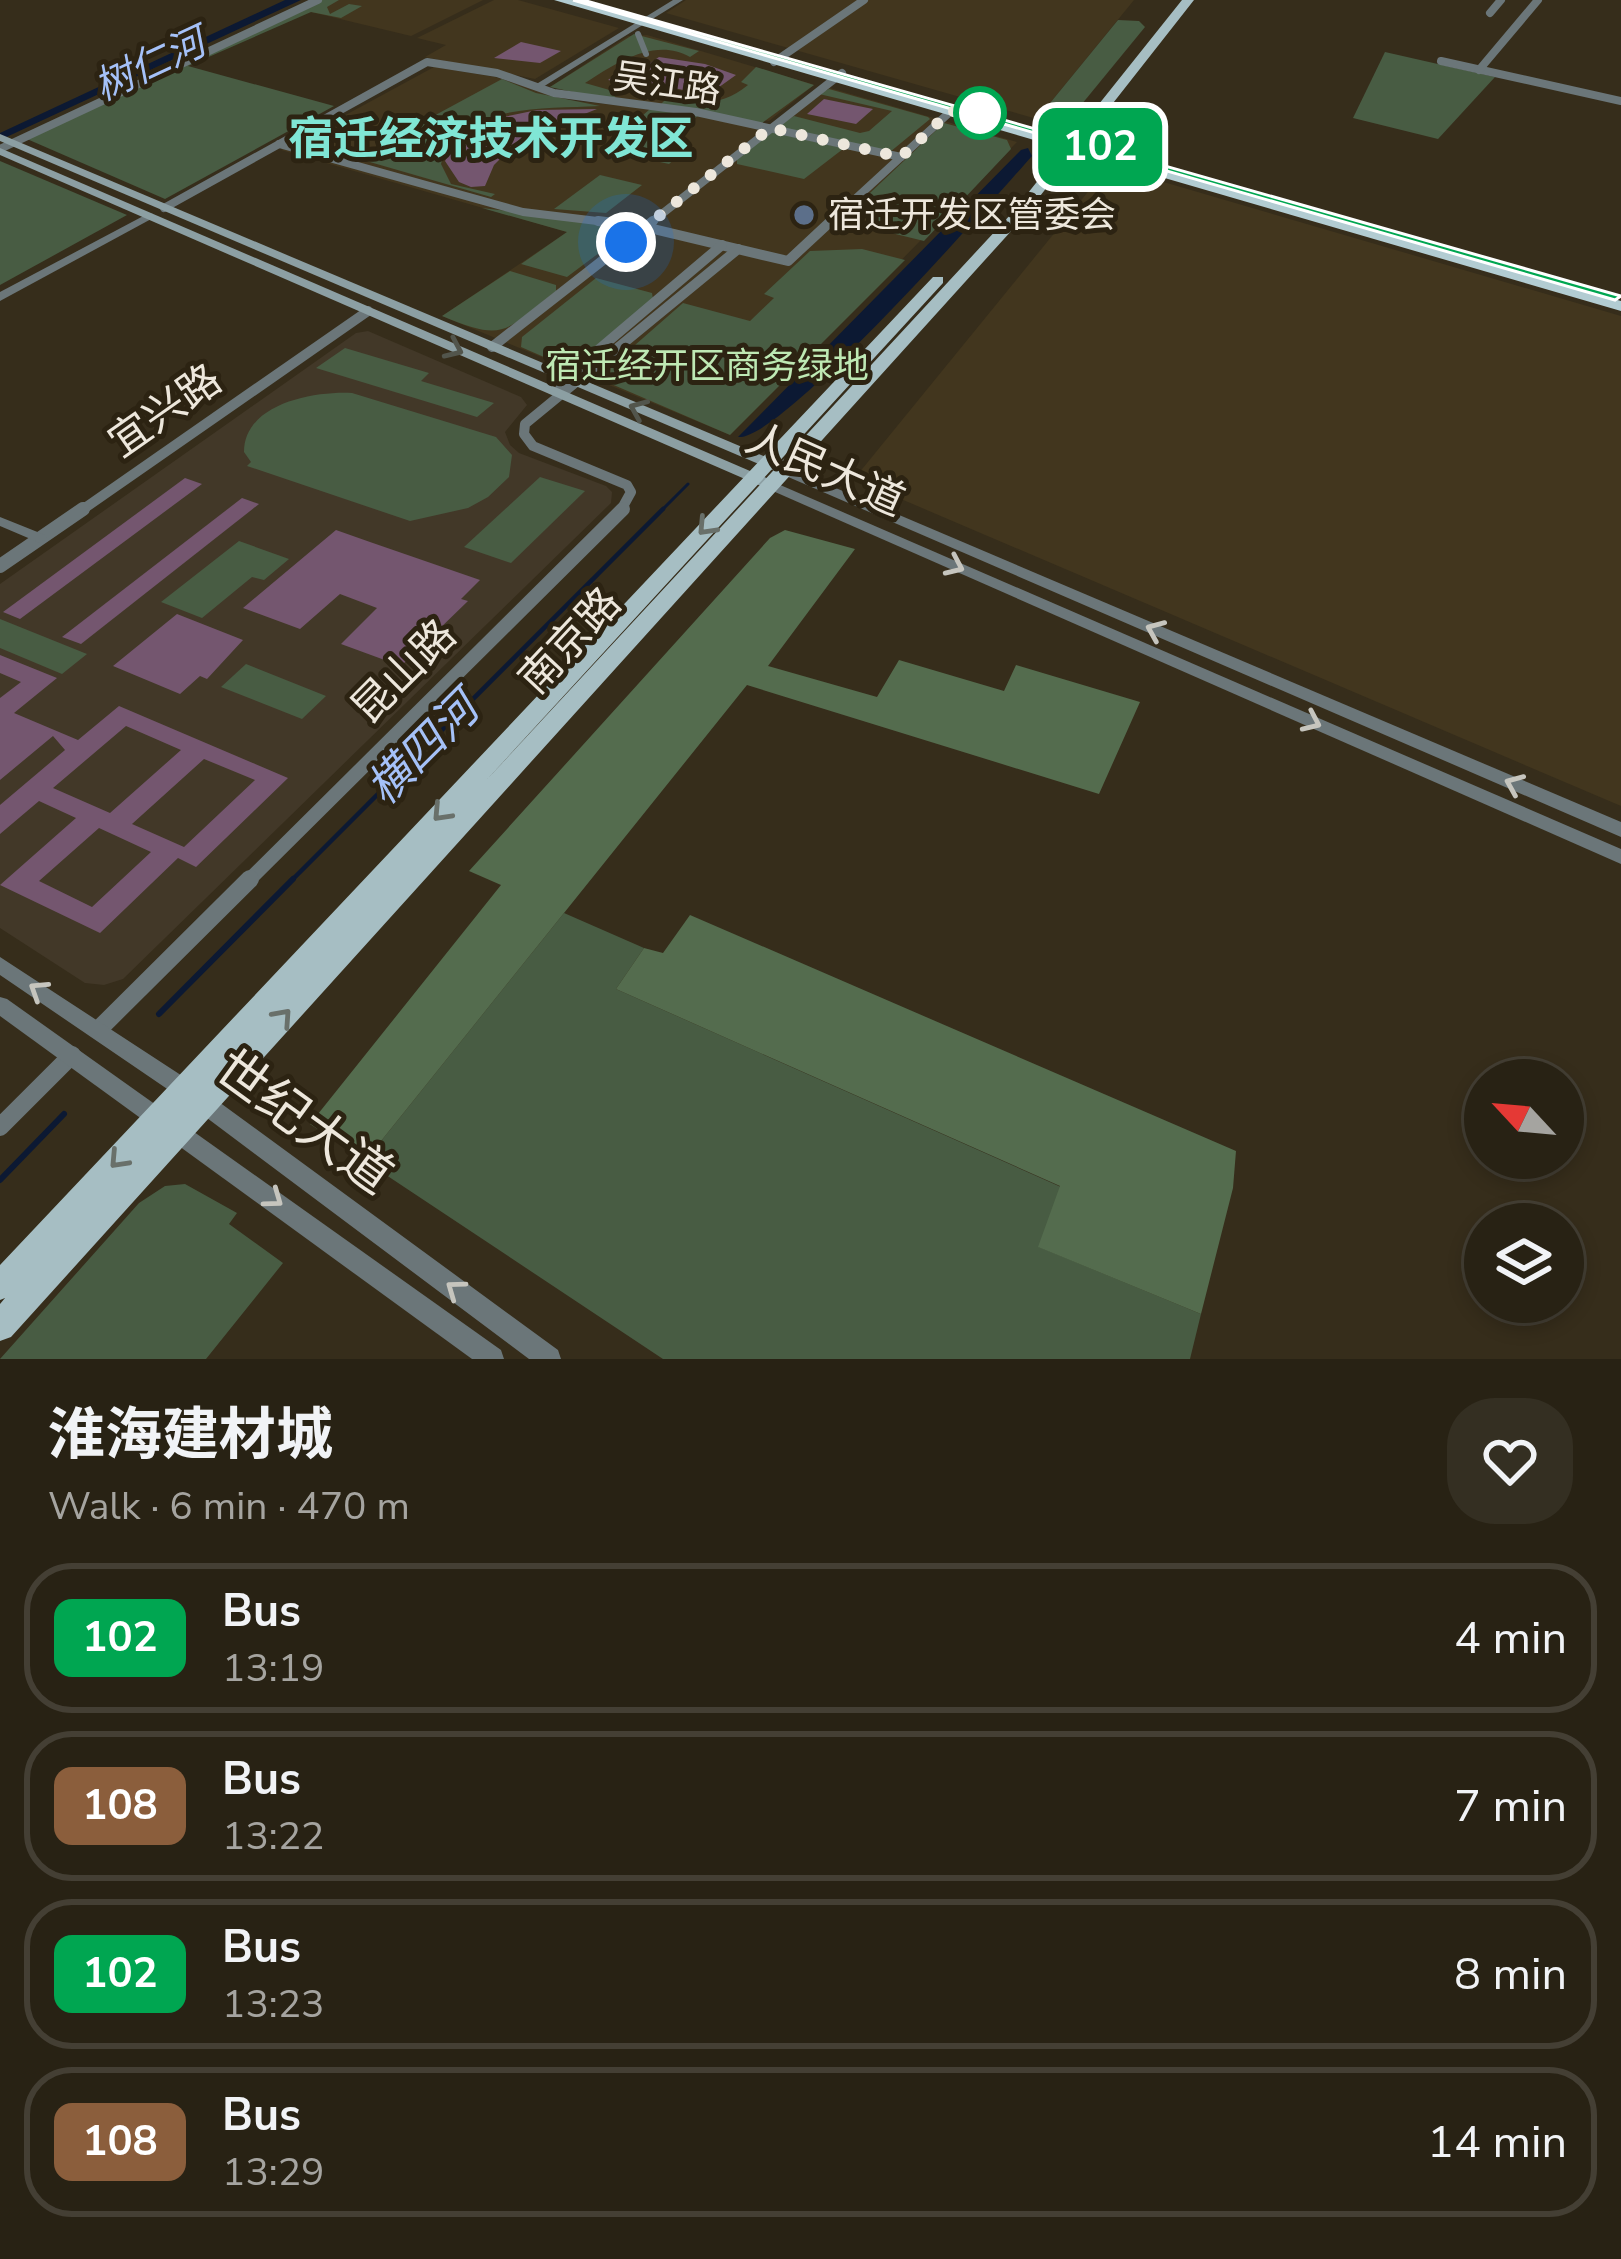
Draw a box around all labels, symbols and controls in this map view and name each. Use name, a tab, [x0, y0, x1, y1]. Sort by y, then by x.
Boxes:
water label: 树仁河	[86, 13, 221, 114]
street label: 吴江路	[610, 52, 724, 116]
unlabelled marker	[955, 88, 1005, 138]
line badge: 102	[1031, 108, 1169, 186]
district label: 宿迁经济技术开发区	[288, 109, 694, 170]
text: 102	[1062, 118, 1138, 175]
place label: 宿迁开发区管委会	[828, 191, 1116, 240]
marker: 宿迁开发区管委会	[791, 202, 817, 228]
your location	[596, 212, 656, 272]
one-way arrow	[442, 334, 463, 358]
park label: 宿迁经开区商务绿地	[545, 342, 869, 391]
street label: 宜兴路	[97, 352, 233, 470]
one-way arrow	[628, 399, 650, 423]
street label: 人民大道	[737, 410, 913, 530]
one-way arrow	[698, 513, 720, 534]
one-way arrow	[943, 551, 964, 575]
street label: 南京路	[506, 575, 634, 707]
street label: 昆山路	[339, 607, 469, 737]
one-way arrow	[1146, 620, 1167, 644]
water label: 横四河	[354, 674, 498, 818]
one-way arrow	[1300, 708, 1322, 732]
one-way arrow	[1504, 774, 1525, 798]
one-way arrow	[434, 800, 455, 821]
one-way arrow	[29, 983, 51, 1005]
one-way arrow	[269, 1009, 291, 1031]
street label: 世纪大道	[201, 1034, 407, 1210]
north arrow	[1464, 1059, 1584, 1179]
map controls	[1464, 1059, 1584, 1323]
one-way arrow	[111, 1147, 133, 1168]
one-way arrow	[261, 1185, 283, 1207]
button: layers	[1464, 1203, 1584, 1323]
one-way arrow	[447, 1282, 468, 1304]
text: 淮海建材城	[48, 1396, 333, 1474]
button: heart	[1447, 1398, 1573, 1524]
text: Walk · 6 min · 470 m	[48, 1480, 410, 1533]
text: Bus	[222, 1581, 301, 1642]
text: 4 min	[1454, 1608, 1567, 1669]
text: 102	[82, 1609, 158, 1666]
text: 13:19	[222, 1642, 325, 1695]
text: Bus	[222, 1749, 301, 1810]
text: 7 min	[1454, 1776, 1567, 1837]
text: 108	[82, 1777, 158, 1834]
text: 13:22	[222, 1810, 325, 1863]
text: Bus	[222, 1917, 301, 1978]
text: 8 min	[1454, 1944, 1567, 2005]
text: 102	[82, 1945, 158, 2002]
text: 13:23	[222, 1978, 325, 2031]
text: Bus	[222, 2085, 301, 2146]
text: 14 min	[1427, 2112, 1567, 2173]
text: 108	[82, 2113, 158, 2170]
text: 13:29	[222, 2146, 325, 2199]

